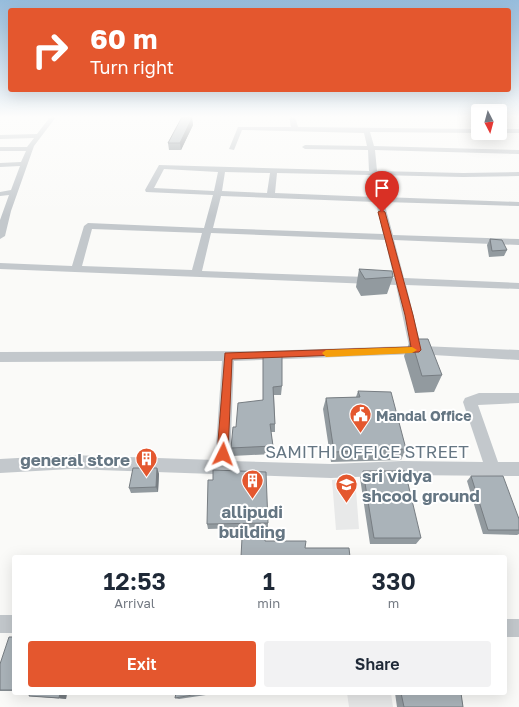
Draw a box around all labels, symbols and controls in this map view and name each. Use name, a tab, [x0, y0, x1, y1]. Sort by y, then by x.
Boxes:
text: 60 m	[90, 22, 157, 55]
icon: right	[24, 24, 76, 76]
text: Turn right	[90, 56, 174, 78]
north arrow	[471, 104, 507, 140]
map controls	[471, 104, 507, 140]
pin	[365, 171, 399, 212]
icon: arrive	[371, 177, 393, 199]
public building icon: Mandal Office	[348, 402, 374, 435]
place label: Mandal Office	[376, 407, 471, 424]
position arrow	[202, 433, 244, 475]
street label: SAMITHI OFFICE STREET	[265, 441, 469, 462]
building icon: general store	[133, 446, 159, 479]
place label: general store	[20, 449, 130, 470]
place label: sri vidya shcool ground	[362, 465, 480, 506]
building icon: allipudi building	[239, 468, 265, 501]
school or university icon: sri vidya shcool ground	[333, 472, 359, 505]
place label: allipudi building	[219, 501, 285, 542]
text: 12:53	[103, 566, 166, 595]
text: 1	[263, 566, 275, 595]
text: 330	[371, 566, 416, 595]
text: Arrival	[114, 595, 155, 611]
text: min	[257, 595, 280, 611]
text: m	[388, 595, 399, 611]
button: Exit	[28, 641, 256, 687]
button: Share	[264, 641, 491, 687]

